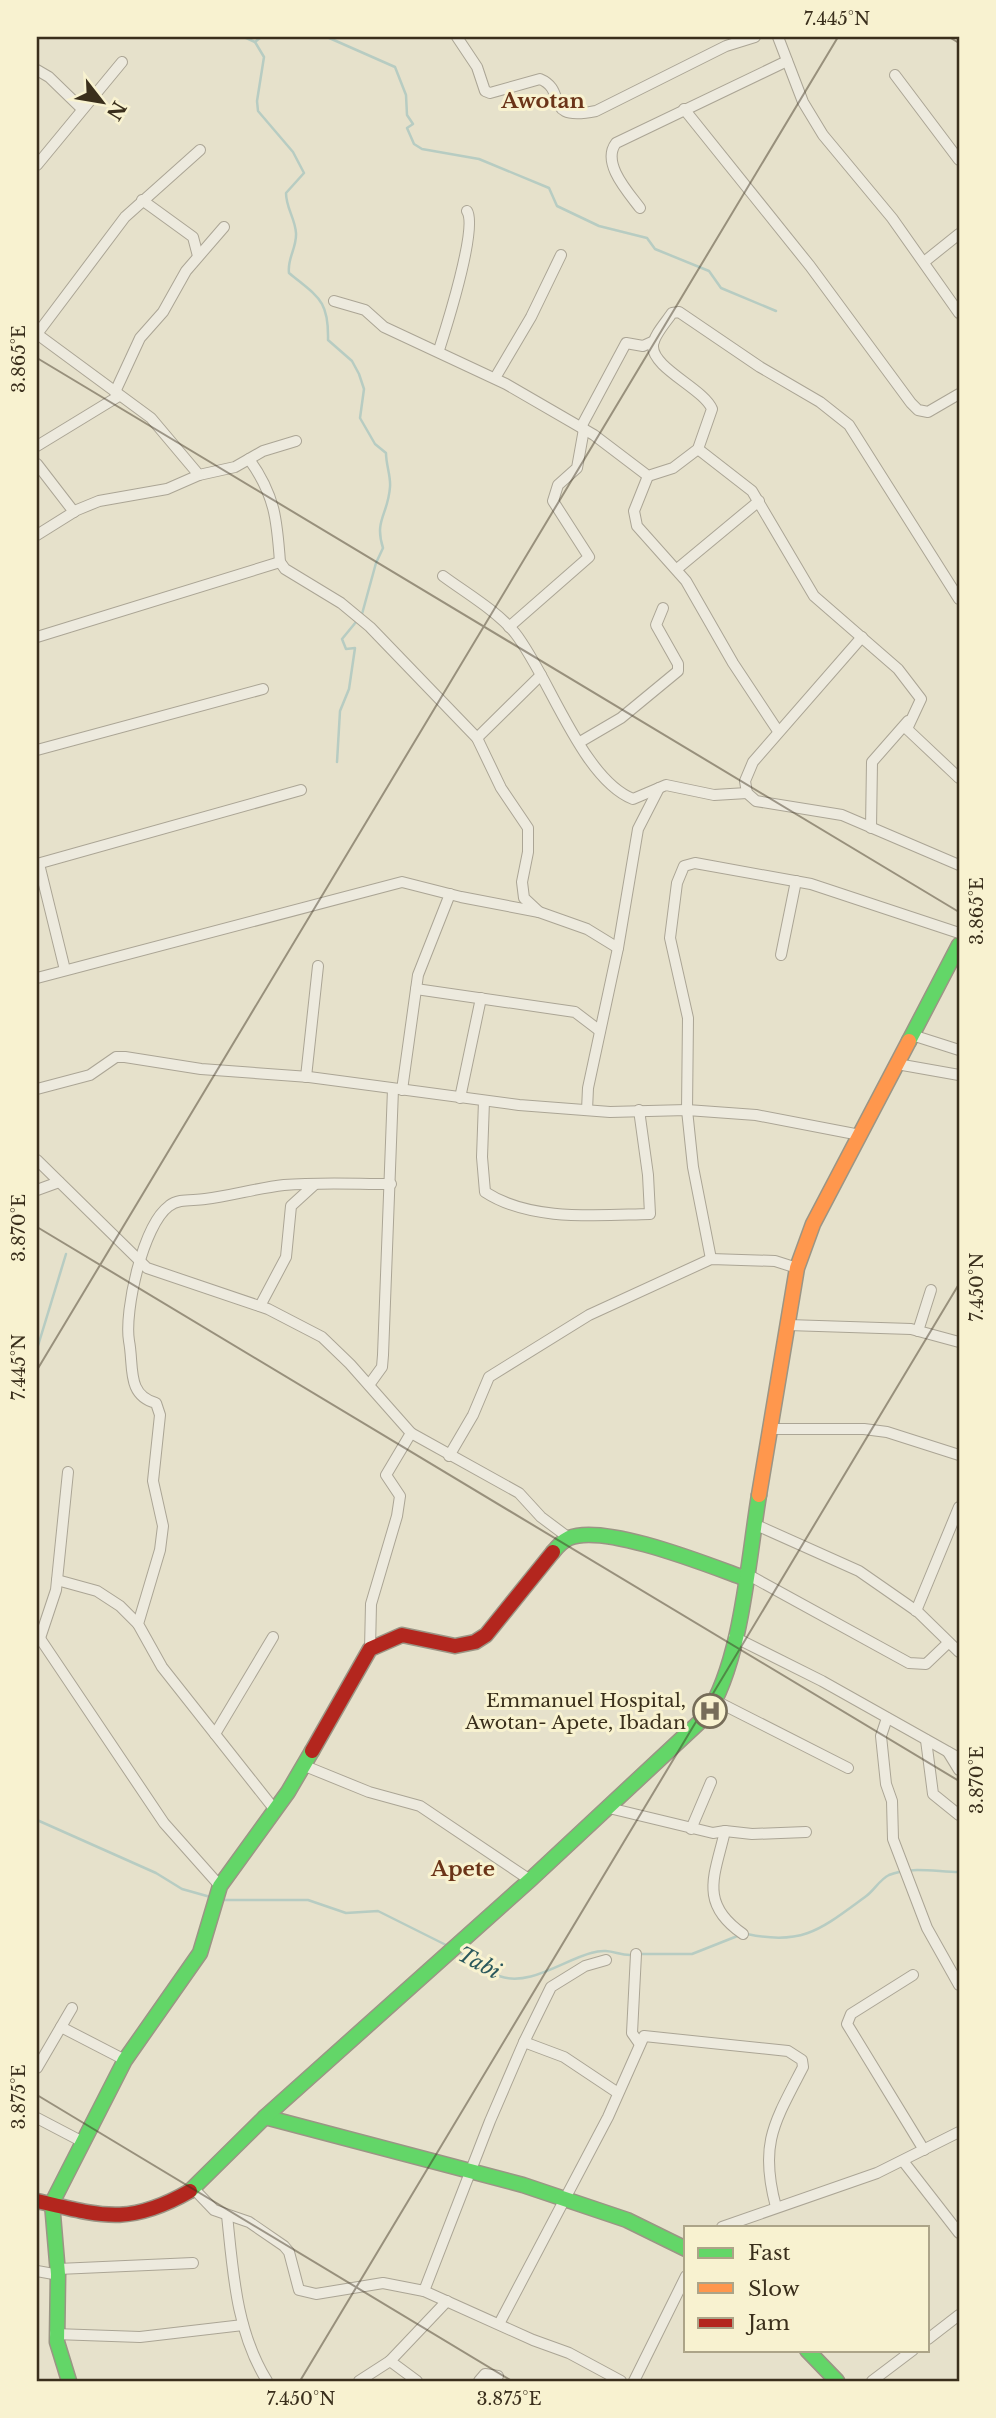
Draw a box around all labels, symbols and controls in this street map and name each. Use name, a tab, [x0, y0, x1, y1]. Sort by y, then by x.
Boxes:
text: 7.445°N	[804, 8, 870, 30]
north arrow	[66, 66, 136, 136]
district label: Awotan	[500, 88, 585, 114]
text: N	[102, 97, 131, 124]
text: 3.865°E	[8, 325, 30, 393]
text: 3.865°E	[966, 877, 988, 945]
text: 3.870°E	[8, 1194, 30, 1262]
text: 7.450°N	[966, 1253, 988, 1321]
text: 7.445°N	[8, 1334, 30, 1400]
place label: Emmanuel Hospital, Awotan- Apete, Ibadan	[464, 1689, 686, 1734]
hospital icon: Emmanuel Hospital, Awotan- Apete, Ibadan	[691, 1692, 729, 1730]
text: 3.870°E	[966, 1746, 988, 1814]
district label: Apete	[430, 1856, 495, 1882]
water label: Tabi	[453, 1941, 505, 1985]
text: 3.875°E	[8, 2064, 30, 2130]
legend	[684, 2226, 930, 2352]
text: Fast	[748, 2240, 790, 2266]
text: Slow	[748, 2276, 800, 2302]
text: Jam	[745, 2310, 790, 2336]
text: 7.450°N	[267, 2388, 335, 2410]
text: 3.875°E	[476, 2388, 542, 2410]

